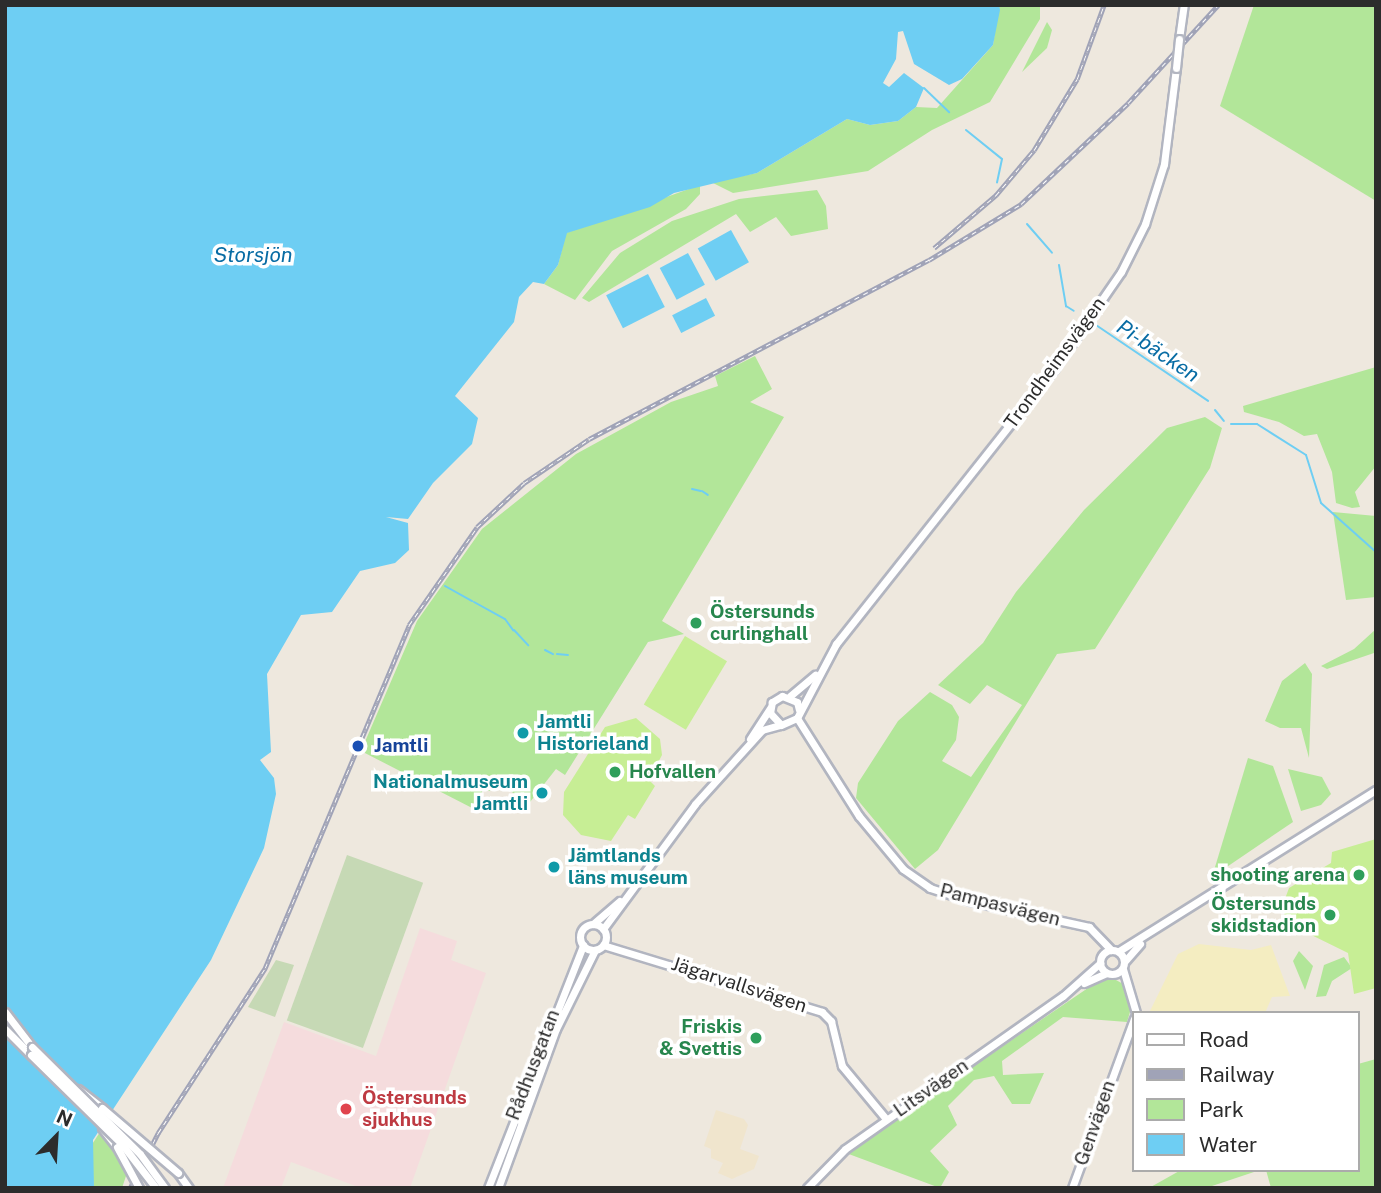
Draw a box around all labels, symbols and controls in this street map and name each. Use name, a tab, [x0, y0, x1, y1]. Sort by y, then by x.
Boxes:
water label: Storsjön	[214, 242, 292, 268]
street label: Trondheimsvägen	[1000, 293, 1110, 433]
water label: Pi-bäcken	[1112, 314, 1204, 388]
place label: Östersunds curlinghall	[710, 601, 815, 645]
marker: Östersunds curlinghall	[688, 615, 704, 631]
place label: Jamtli Historieland	[537, 711, 649, 755]
marker: Jamtli Historieland	[515, 725, 531, 741]
place label: Jamtli	[374, 735, 428, 757]
marker: Jamtli	[348, 736, 368, 756]
place label: Hofvallen	[629, 761, 716, 783]
marker: Hofvallen	[607, 764, 623, 780]
place label: Nationalmuseum Jamtli	[373, 771, 528, 815]
marker: Nationalmuseum Jamtli	[534, 785, 550, 801]
place label: Jämtlands läns museum	[568, 845, 688, 889]
marker: Jämtlands läns museum	[546, 859, 562, 875]
place label: shooting arena	[1210, 864, 1345, 886]
marker: shooting arena	[1351, 867, 1367, 883]
street label: Pampasvägen	[937, 879, 1063, 931]
place label: Östersunds skidstadion	[1211, 893, 1316, 937]
marker: Östersunds skidstadion	[1322, 907, 1338, 923]
street label: Jägarvallsvägen	[668, 952, 810, 1018]
street label: Rådhusgatan	[501, 1006, 565, 1124]
legend	[1132, 1011, 1360, 1172]
place label: Friskis & Svettis	[659, 1016, 742, 1060]
text: Road	[1199, 1027, 1249, 1052]
marker: Friskis & Svettis	[748, 1030, 764, 1046]
street label: Litsvägen	[889, 1054, 973, 1122]
text: Railway	[1199, 1062, 1275, 1087]
street label: Genvägen	[1070, 1077, 1120, 1169]
place label: Östersunds sjukhus	[362, 1087, 467, 1131]
text: Park	[1199, 1097, 1244, 1122]
marker: Östersunds sjukhus	[336, 1099, 356, 1119]
north arrow	[21, 1102, 91, 1172]
text: N	[53, 1105, 76, 1131]
text: Water	[1199, 1132, 1257, 1157]

